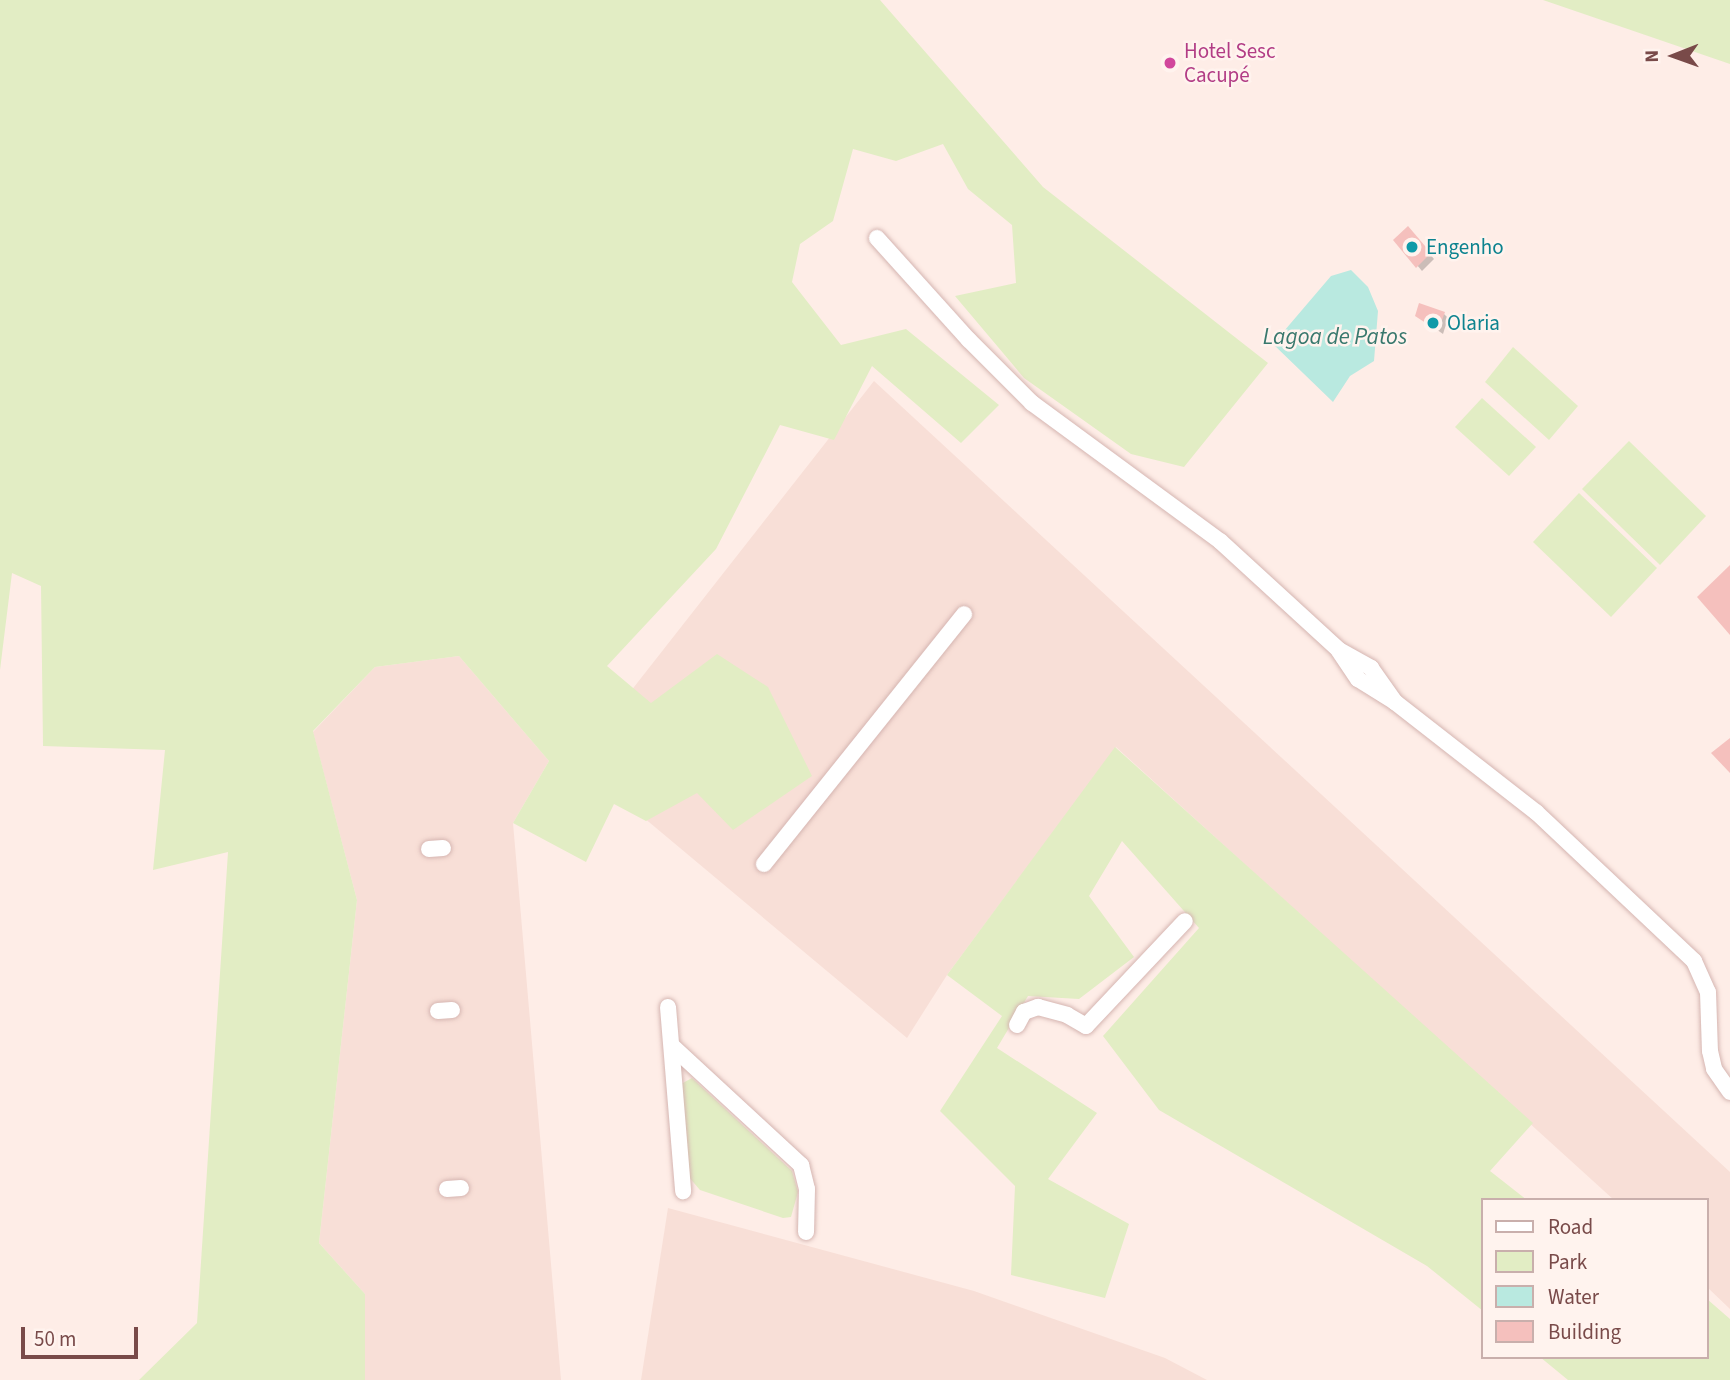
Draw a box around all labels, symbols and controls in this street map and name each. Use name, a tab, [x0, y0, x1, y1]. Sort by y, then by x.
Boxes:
north arrow	[1639, 21, 1709, 91]
place label: Hotel Sesc Cacupé	[1184, 38, 1275, 88]
text: N	[1639, 50, 1666, 63]
marker: Hotel Sesc Cacupé	[1162, 55, 1178, 71]
place label: Engenho	[1426, 234, 1504, 260]
marker: Engenho	[1404, 239, 1420, 255]
place label: Olaria	[1447, 310, 1500, 336]
marker: Olaria	[1425, 315, 1441, 331]
water label: Lagoa de Patos	[1263, 323, 1407, 351]
legend	[1482, 1198, 1709, 1359]
text: Road	[1548, 1212, 1593, 1242]
text: Park	[1548, 1247, 1587, 1277]
text: Water	[1548, 1282, 1599, 1312]
scale bar	[24, 1314, 142, 1358]
text: Building	[1548, 1317, 1621, 1347]
text: 50 m	[34, 1324, 76, 1354]

